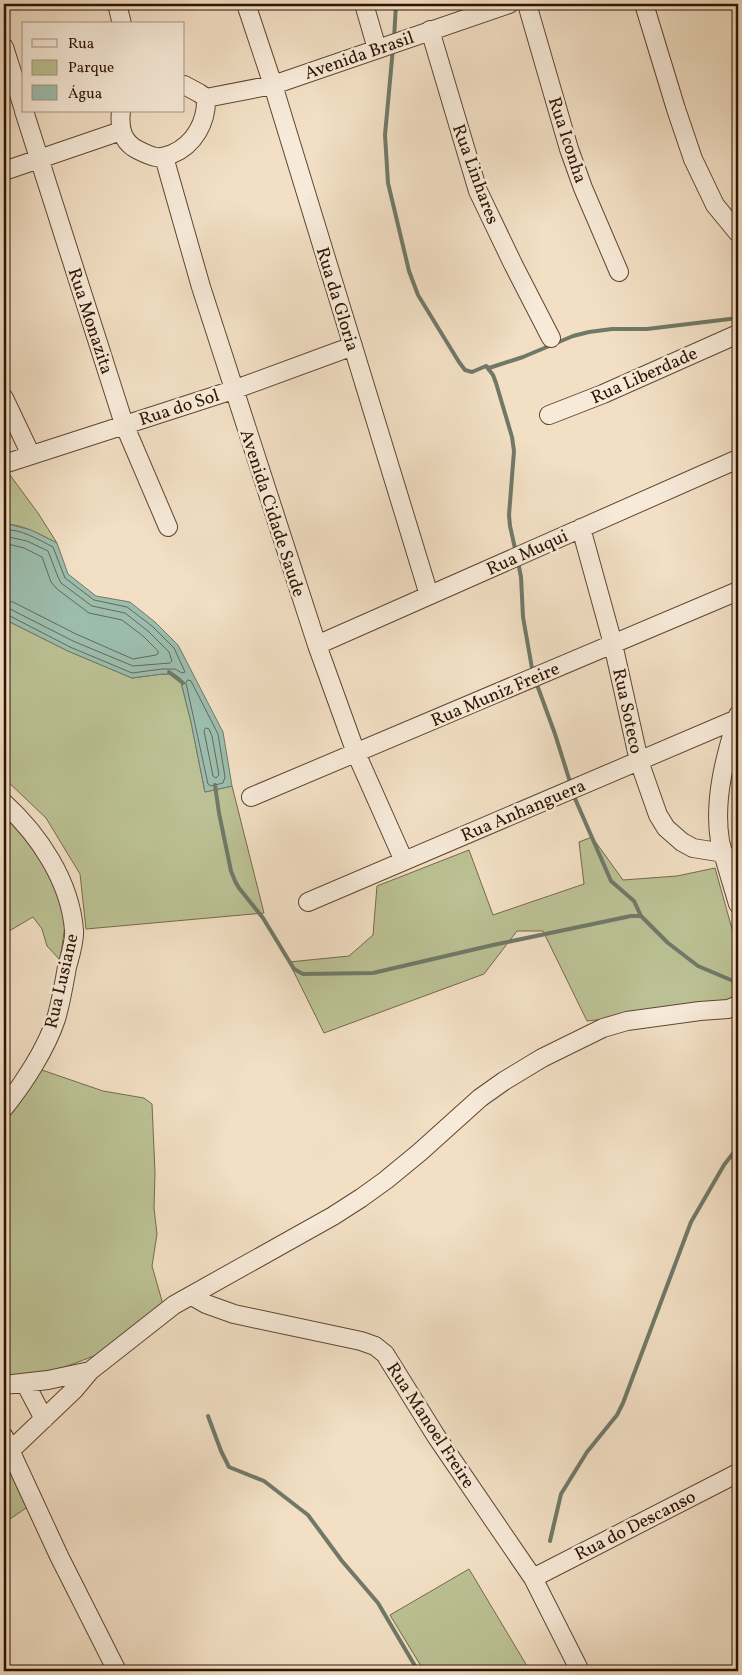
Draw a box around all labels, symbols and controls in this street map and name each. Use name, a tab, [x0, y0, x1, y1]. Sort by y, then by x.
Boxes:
legend	[22, 22, 185, 112]
street label: Avenida Brasil	[301, 26, 418, 87]
text: Rua	[68, 34, 94, 55]
text: Parque	[68, 58, 114, 79]
text: Água	[68, 84, 102, 105]
street label: Rua Iconha	[541, 94, 592, 187]
street label: Rua Linhares	[445, 121, 504, 228]
street label: Rua da Gloria	[309, 244, 364, 355]
street label: Rua Monazita	[61, 265, 119, 378]
street label: Rua Liberdade	[587, 342, 702, 411]
street label: Rua do Sol	[136, 384, 223, 433]
street label: Avenida Cidade Saude	[233, 427, 310, 600]
street label: Rua Muqui	[483, 524, 572, 582]
street label: Rua Muniz Freire	[427, 657, 564, 734]
street label: Rua Soteco	[605, 666, 648, 756]
street label: Rua Anhanguera	[457, 774, 590, 849]
street label: Rua Lusiane	[39, 931, 86, 1031]
street label: Rua Manoel Freire	[380, 1358, 480, 1494]
street label: Rua do Descanso	[571, 1485, 701, 1568]

